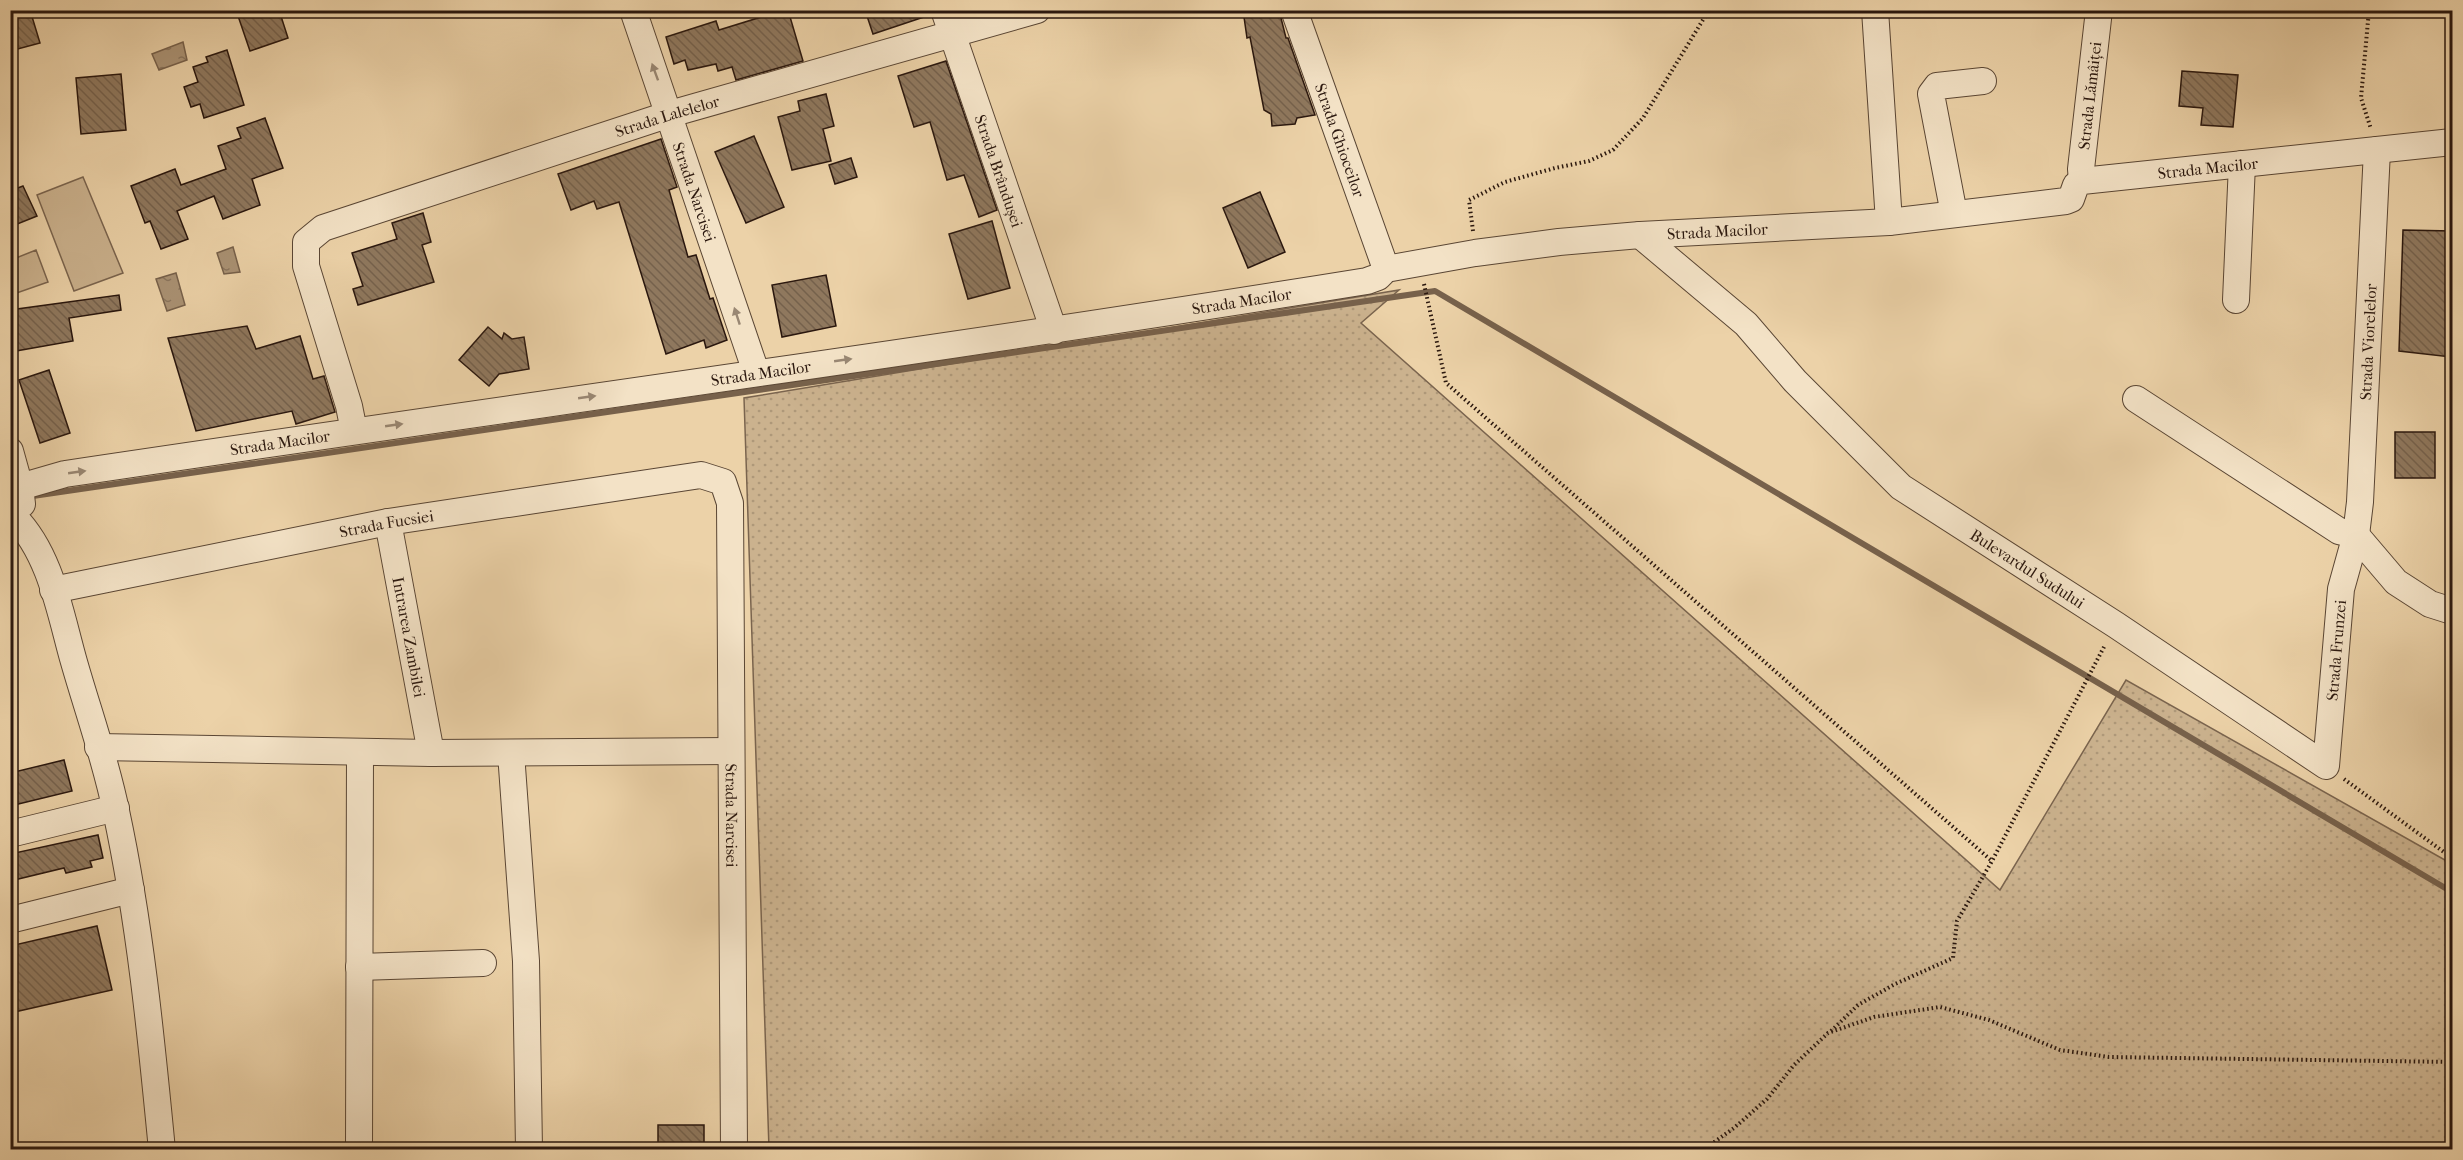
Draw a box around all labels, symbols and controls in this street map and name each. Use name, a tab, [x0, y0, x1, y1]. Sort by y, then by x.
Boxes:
street label: Strada Lămâiței	[2074, 40, 2105, 151]
one-way arrow	[649, 63, 659, 81]
street label: Strada Ghioceilor	[1311, 80, 1369, 200]
street label: Strada Lalelelor	[613, 91, 722, 141]
street label: Strada Brândușei	[971, 112, 1027, 230]
street label: Strada Narcisei	[669, 139, 721, 244]
street label: Strada Macilor	[2157, 153, 2259, 182]
street label: Strada Macilor	[1667, 219, 1768, 243]
street label: Strada Viorelelor	[2355, 283, 2380, 401]
street label: Strada Macilor	[1190, 284, 1293, 318]
one-way arrow	[732, 307, 742, 325]
one-way arrow	[833, 355, 852, 365]
street label: Strada Macilor	[710, 356, 812, 389]
one-way arrow	[578, 392, 597, 401]
one-way arrow	[385, 420, 404, 429]
street label: Strada Macilor	[229, 426, 331, 459]
one-way arrow	[67, 467, 86, 476]
street label: Strada Fucsiei	[337, 506, 435, 541]
street label: Bulevardul Sudului	[1967, 525, 2089, 612]
street label: Intrarea Zambilei	[389, 575, 430, 699]
street label: Strada Frunzei	[2322, 599, 2350, 702]
street label: Strada Narcisei	[722, 763, 742, 868]

